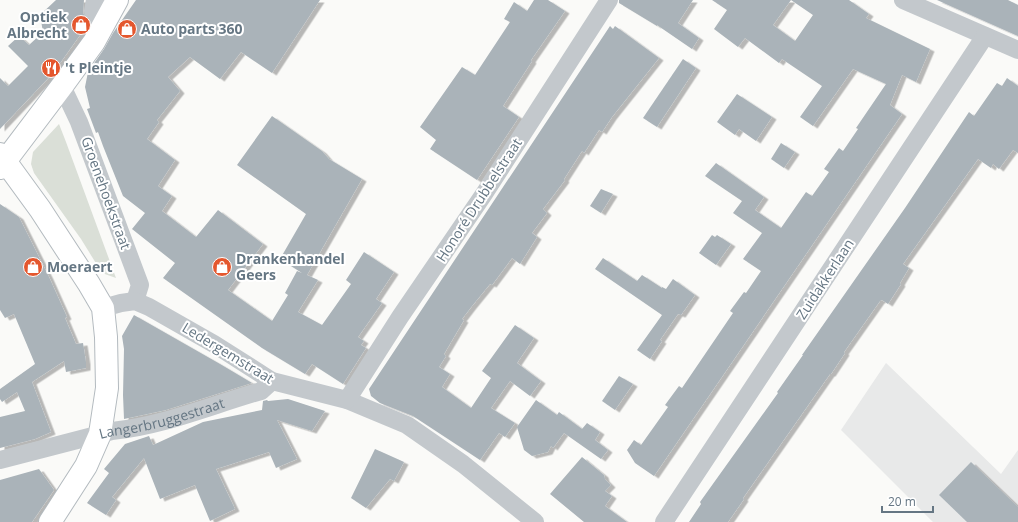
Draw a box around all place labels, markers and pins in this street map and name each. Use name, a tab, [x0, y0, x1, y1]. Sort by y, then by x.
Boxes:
place label: Optiek Albrecht	[7, 7, 67, 42]
shop icon: Optiek Albrecht	[70, 14, 92, 36]
shop icon: Auto parts 360	[116, 18, 138, 40]
place label: Auto parts 360	[141, 19, 243, 38]
restaurant icon: 't Pleintje	[40, 57, 62, 79]
place label: 't Pleintje	[65, 58, 132, 77]
place label: Drankenhandel Geers	[236, 249, 345, 284]
shop icon: Moeraert	[22, 256, 44, 278]
shop icon: Drankenhandel Geers	[211, 256, 233, 278]
place label: Moeraert	[47, 257, 113, 276]

